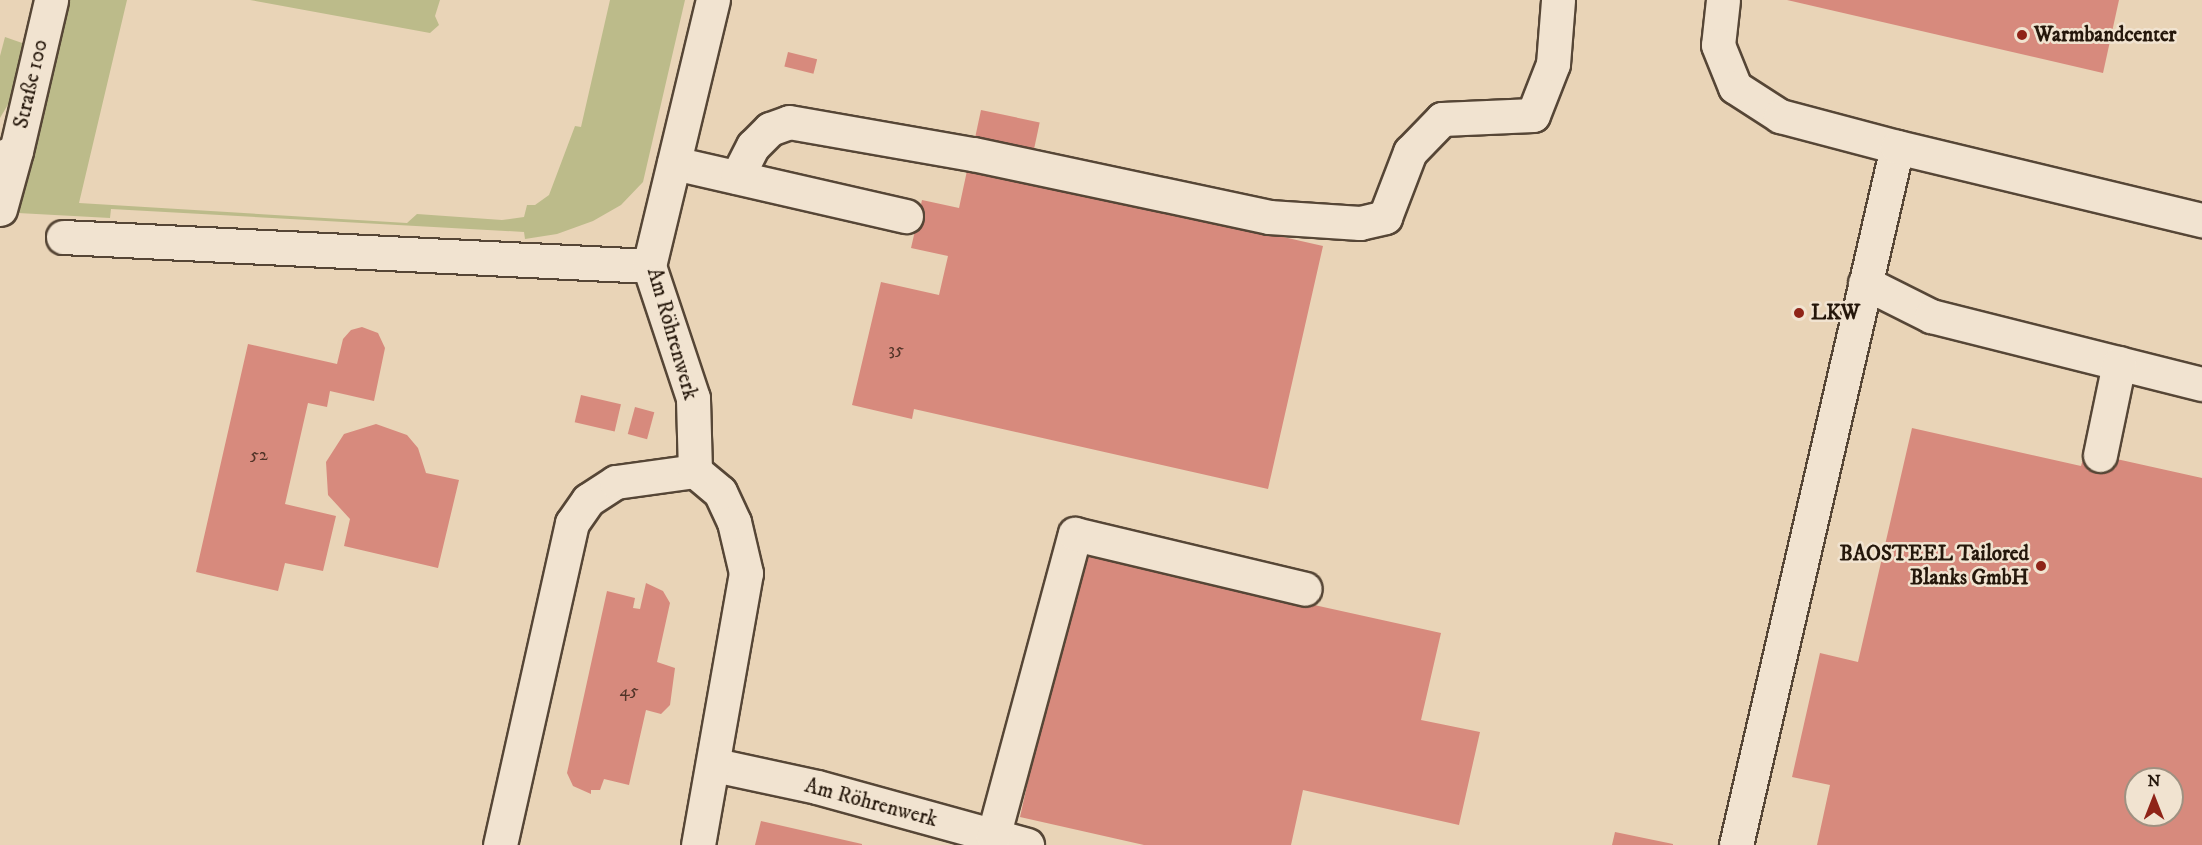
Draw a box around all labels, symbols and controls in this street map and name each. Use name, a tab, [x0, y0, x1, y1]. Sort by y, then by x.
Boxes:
place label: Warmbandcenter	[2034, 22, 2176, 48]
marker: Warmbandcenter	[2015, 28, 2029, 42]
street label: Straße 100	[9, 37, 53, 131]
street label: Am Röhrenwerk	[641, 265, 703, 403]
place label: LKW	[1811, 300, 1860, 326]
marker: LKW	[1792, 306, 1806, 320]
house number: 35	[888, 339, 904, 361]
house number: 52	[250, 444, 268, 466]
place label: BAOSTEEL Tailored Blanks GmbH	[1840, 541, 2029, 591]
marker: BAOSTEEL Tailored Blanks GmbH	[2034, 559, 2048, 573]
house number: 45	[619, 680, 639, 702]
north arrow	[2124, 767, 2184, 827]
text: N	[2147, 771, 2161, 791]
street label: Am Röhrenwerk	[802, 773, 940, 833]

